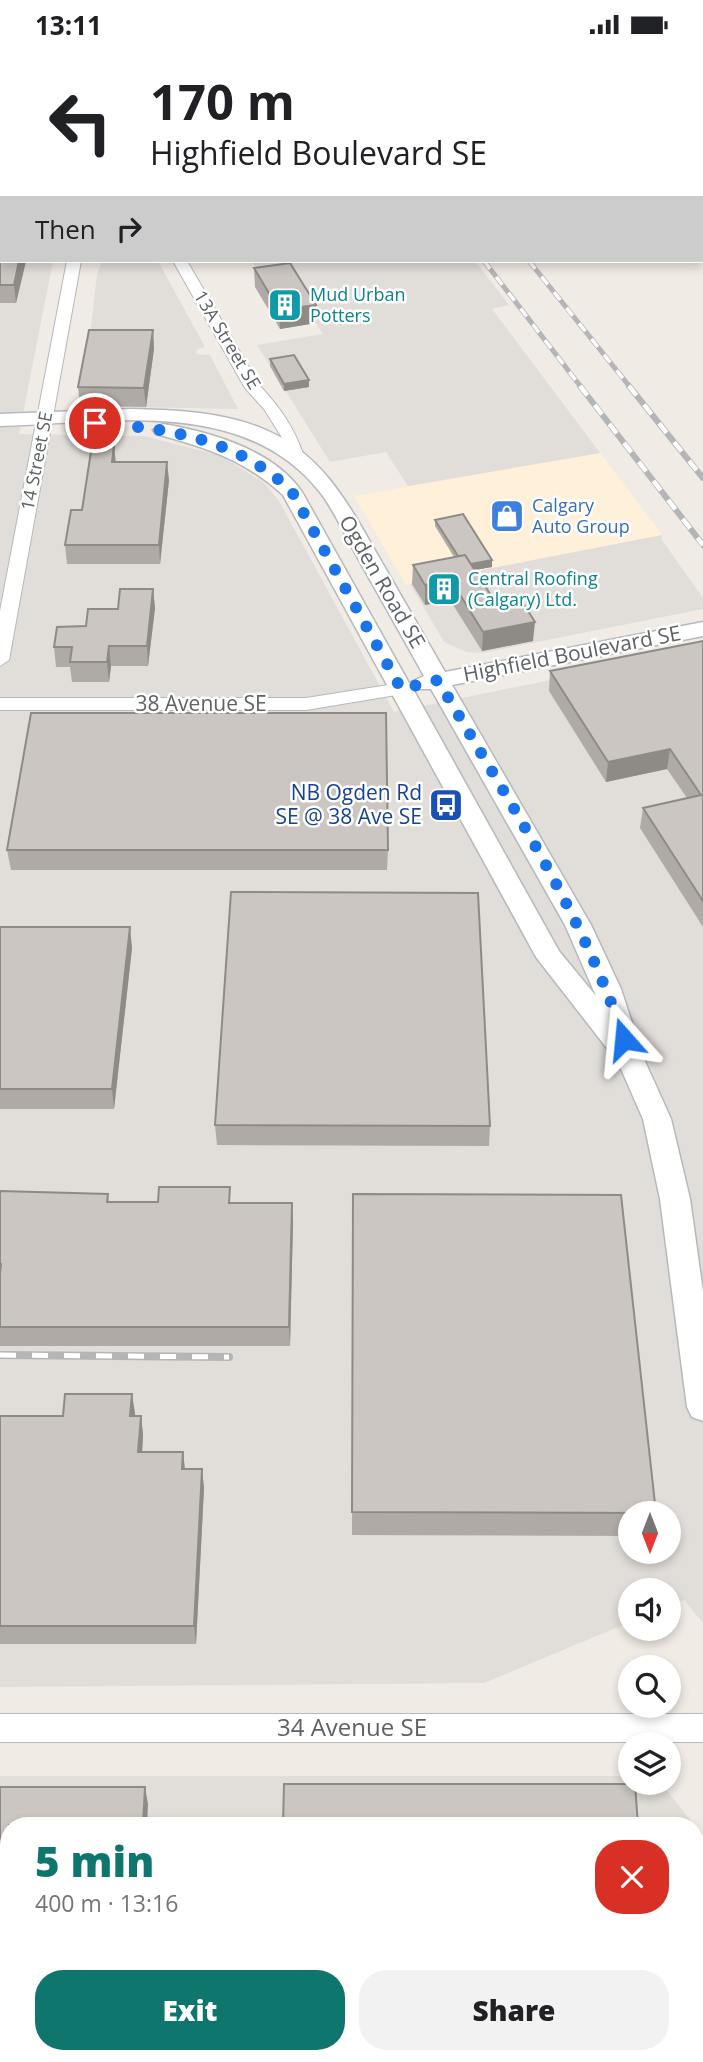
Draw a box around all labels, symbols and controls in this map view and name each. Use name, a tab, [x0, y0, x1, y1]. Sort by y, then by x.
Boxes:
text: 13:11	[35, 7, 102, 43]
text: 170 m	[150, 68, 295, 134]
icon: left	[35, 77, 126, 168]
text: Highfield Boulevard SE	[150, 131, 487, 174]
icon: right	[110, 210, 148, 248]
text: Then	[35, 211, 96, 247]
place label: Mud Urban Potters	[310, 282, 405, 327]
street label: 13A Street SE	[189, 286, 267, 393]
building icon: Mud Urban Potters	[266, 286, 304, 324]
pin	[65, 393, 125, 453]
icon: arrive	[76, 404, 114, 442]
street label: 14 Street SE	[15, 409, 57, 512]
place label: Calgary Auto Group	[532, 493, 630, 538]
shop icon: Calgary Auto Group	[488, 497, 526, 535]
street label: Ogden Road SE	[333, 510, 432, 653]
place label: Central Roofing (Calgary) Ltd.	[468, 566, 598, 611]
building icon: Central Roofing (Calgary) Ltd.	[425, 570, 463, 608]
street label: Highfield Boulevard SE	[461, 618, 683, 688]
street label: 38 Avenue SE	[135, 689, 267, 717]
place label: NB Ogden Rd SE @ 38 Ave SE	[275, 778, 422, 830]
bus stop icon: NB Ogden Rd SE @ 38 Ave SE	[427, 786, 465, 824]
position arrow	[587, 1002, 661, 1076]
north arrow	[618, 1501, 681, 1565]
map controls	[618, 1501, 681, 1795]
button: sound	[618, 1578, 681, 1641]
button: search	[618, 1655, 681, 1718]
street label: 34 Avenue SE	[277, 1710, 427, 1743]
button: layers	[618, 1732, 681, 1795]
text: 5 min	[35, 1832, 154, 1889]
button: close	[595, 1840, 669, 1914]
text: 400 m · 13:16	[35, 1887, 178, 1919]
button: Exit	[35, 1970, 345, 2050]
button: Share	[359, 1970, 669, 2050]

